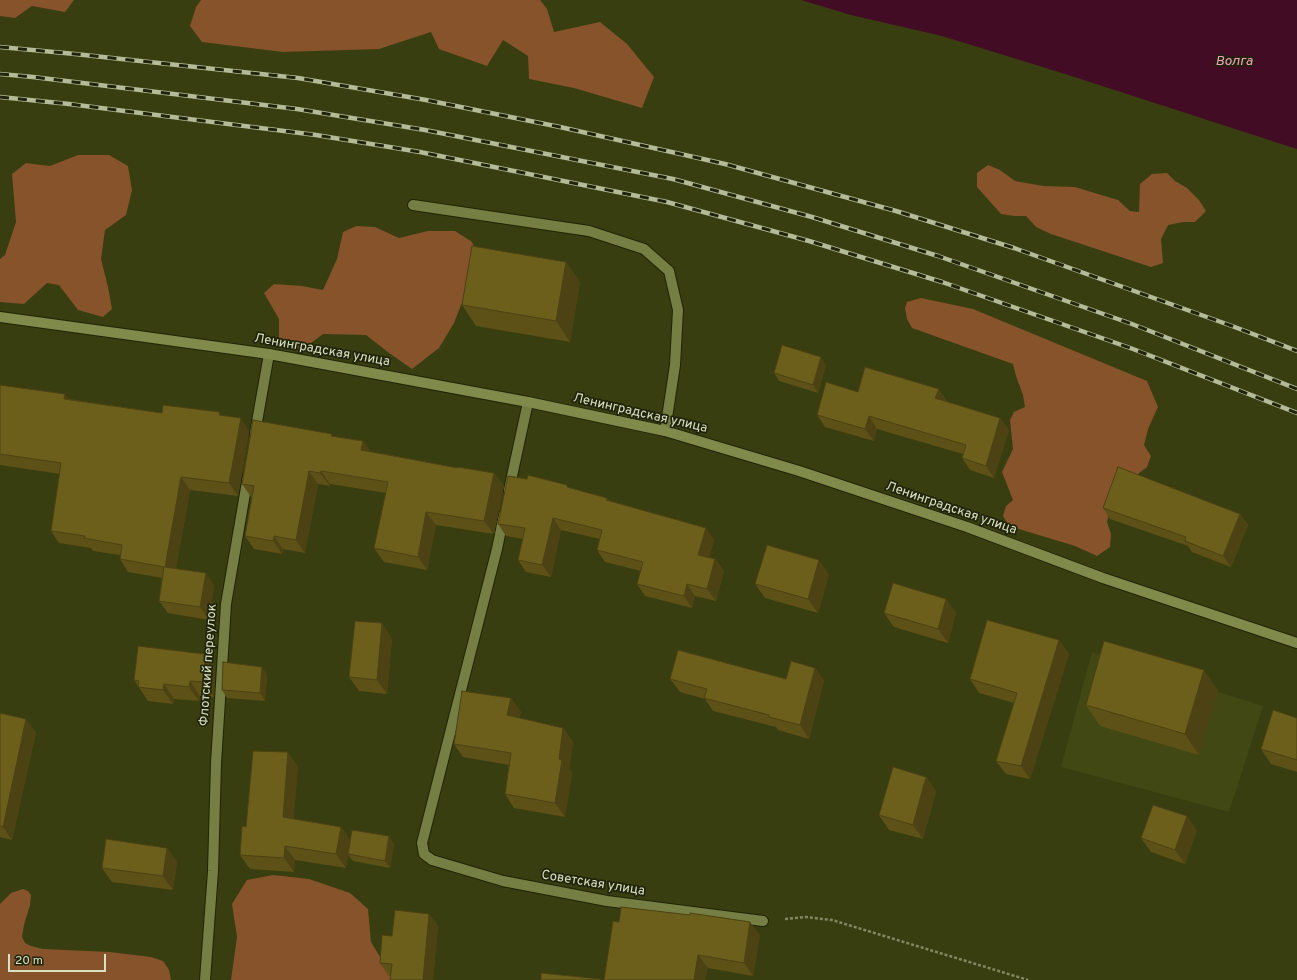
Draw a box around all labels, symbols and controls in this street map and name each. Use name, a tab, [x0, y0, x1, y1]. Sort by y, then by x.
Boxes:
water label: Волга	[1215, 54, 1253, 70]
street label: Ленинградская улица	[253, 331, 391, 371]
street label: Ленинградская улица	[571, 391, 709, 437]
street label: Ленинградская улица	[883, 479, 1019, 539]
street label: Флотский переулок	[197, 603, 221, 727]
street label: Советская улица	[540, 868, 646, 900]
scale bar	[10, 946, 108, 972]
text: 20 m	[15, 953, 43, 969]

